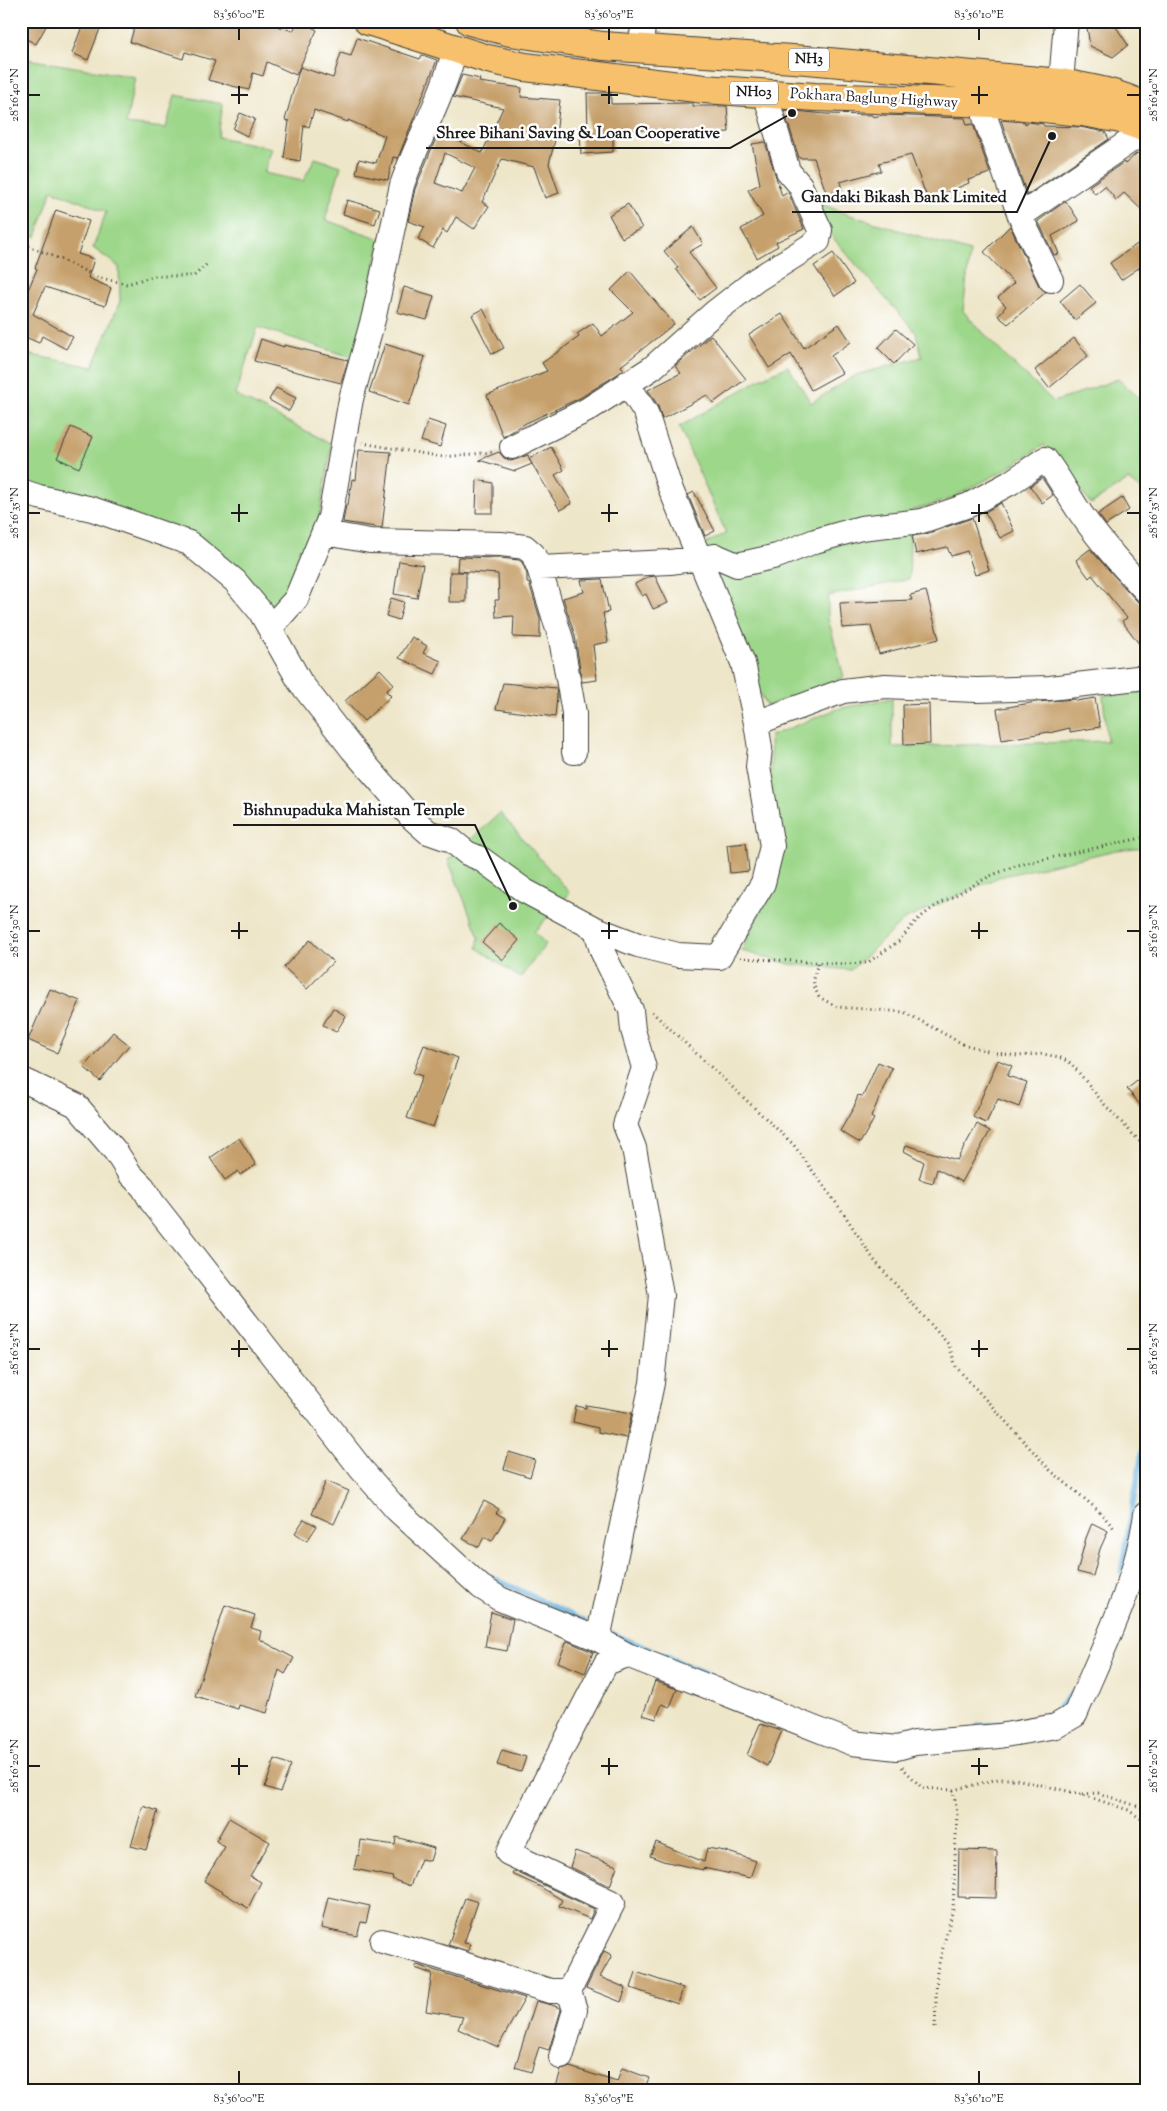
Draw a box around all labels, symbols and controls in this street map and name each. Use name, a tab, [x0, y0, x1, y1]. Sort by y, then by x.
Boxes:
text: 83°56'00"E	[213, 6, 265, 24]
text: 83°56'05"E	[584, 6, 634, 24]
text: 83°56'10"E	[954, 6, 1004, 24]
road number: NH3	[789, 48, 829, 72]
text: 28°16'40"N	[6, 68, 24, 122]
text: 28°16'40"N	[1145, 68, 1163, 122]
road number: NH03	[730, 82, 778, 105]
street label: Pokhara Baglung Highway	[789, 84, 959, 114]
callout: Shree Bihani Saving & Loan Cooperative	[426, 117, 730, 148]
text: Shree Bihani Saving & Loan Cooperative	[436, 123, 720, 146]
callout: Gandaki Bikash Bank Limited	[792, 181, 1017, 212]
text: Gandaki Bikash Bank Limited	[801, 187, 1008, 210]
text: 28°16'35"N	[6, 487, 24, 539]
text: 28°16'35"N	[1145, 487, 1163, 539]
callout: Bishnupaduka Mahistan Temple	[233, 794, 475, 825]
text: Bishnupaduka Mahistan Temple	[243, 800, 465, 823]
text: 28°16'30"N	[6, 904, 24, 958]
text: 28°16'30"N	[1145, 904, 1163, 958]
text: 28°16'25"N	[6, 1322, 24, 1375]
text: 28°16'25"N	[1145, 1322, 1163, 1375]
text: 28°16'20"N	[6, 1739, 24, 1793]
text: 28°16'20"N	[1145, 1739, 1163, 1793]
text: 83°56'00"E	[213, 2090, 265, 2108]
text: 83°56'05"E	[584, 2090, 634, 2108]
text: 83°56'10"E	[954, 2090, 1004, 2108]

